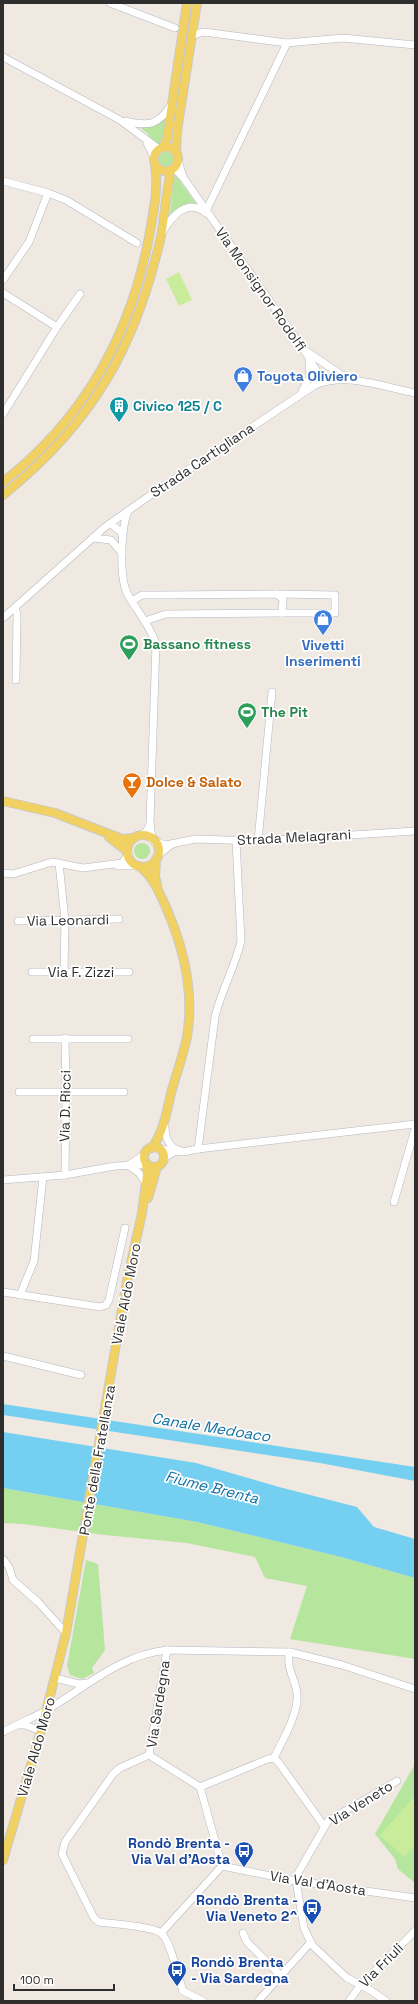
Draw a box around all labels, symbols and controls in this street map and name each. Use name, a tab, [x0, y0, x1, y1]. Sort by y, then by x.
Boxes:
street label: Via Monsignor Rodolfi	[212, 224, 310, 354]
shop icon: Toyota Oliviero	[232, 365, 254, 393]
place label: Toyota Oliviero	[257, 367, 358, 385]
building icon: Civico 125 / C	[108, 395, 130, 423]
place label: Civico 125 / C	[133, 397, 222, 415]
street label: Strada Cartigliana	[147, 419, 257, 501]
shop icon: Vivetti Inserimenti	[312, 608, 334, 636]
sports icon: Bassano fitness	[118, 633, 140, 661]
place label: Bassano fitness	[143, 635, 251, 653]
place label: Vivetti Inserimenti	[285, 636, 361, 670]
sports icon: The Pit	[236, 701, 258, 729]
place label: The Pit	[261, 703, 308, 721]
bar icon: Dolce & Salato	[121, 771, 143, 799]
place label: Dolce & Salato	[146, 773, 242, 791]
street label: Strada Melagrani	[236, 825, 352, 849]
street label: Via Leonardi	[27, 910, 109, 930]
street label: Via F. Zizzi	[48, 963, 114, 981]
street label: Via D. Ricci	[55, 1070, 75, 1142]
street label: Viale Aldo Moro	[107, 1242, 145, 1346]
street label: Ponte della Fratellanza	[75, 1383, 119, 1537]
water label: Canale Medoaco	[150, 1408, 272, 1446]
water label: Fiume Brenta	[163, 1466, 261, 1508]
street label: Via Sardegna	[142, 1659, 174, 1749]
street label: Viale Aldo Moro	[13, 1695, 59, 1799]
street label: Via Veneto	[326, 1776, 396, 1830]
place label: Rondò Brenta - Via Val d'Aosta	[128, 1834, 230, 1868]
bus stop icon: Rondò Brenta - Via Val d'Aosta	[233, 1840, 255, 1868]
street label: Via Val d'Aosta	[269, 1867, 367, 1899]
place label: Rondò Brenta - Via Veneto 2^	[196, 1891, 298, 1925]
bus stop icon: Rondò Brenta - Via Veneto 2^	[301, 1897, 323, 1925]
street label: Via Friuli	[355, 1939, 407, 1991]
place label: Rondò Brenta - Via Sardegna	[191, 1953, 289, 1987]
bus stop icon: Rondò Brenta - Via Sardegna	[166, 1959, 188, 1987]
scale bar	[14, 1966, 114, 1992]
text: 100 m	[20, 1972, 54, 1988]

